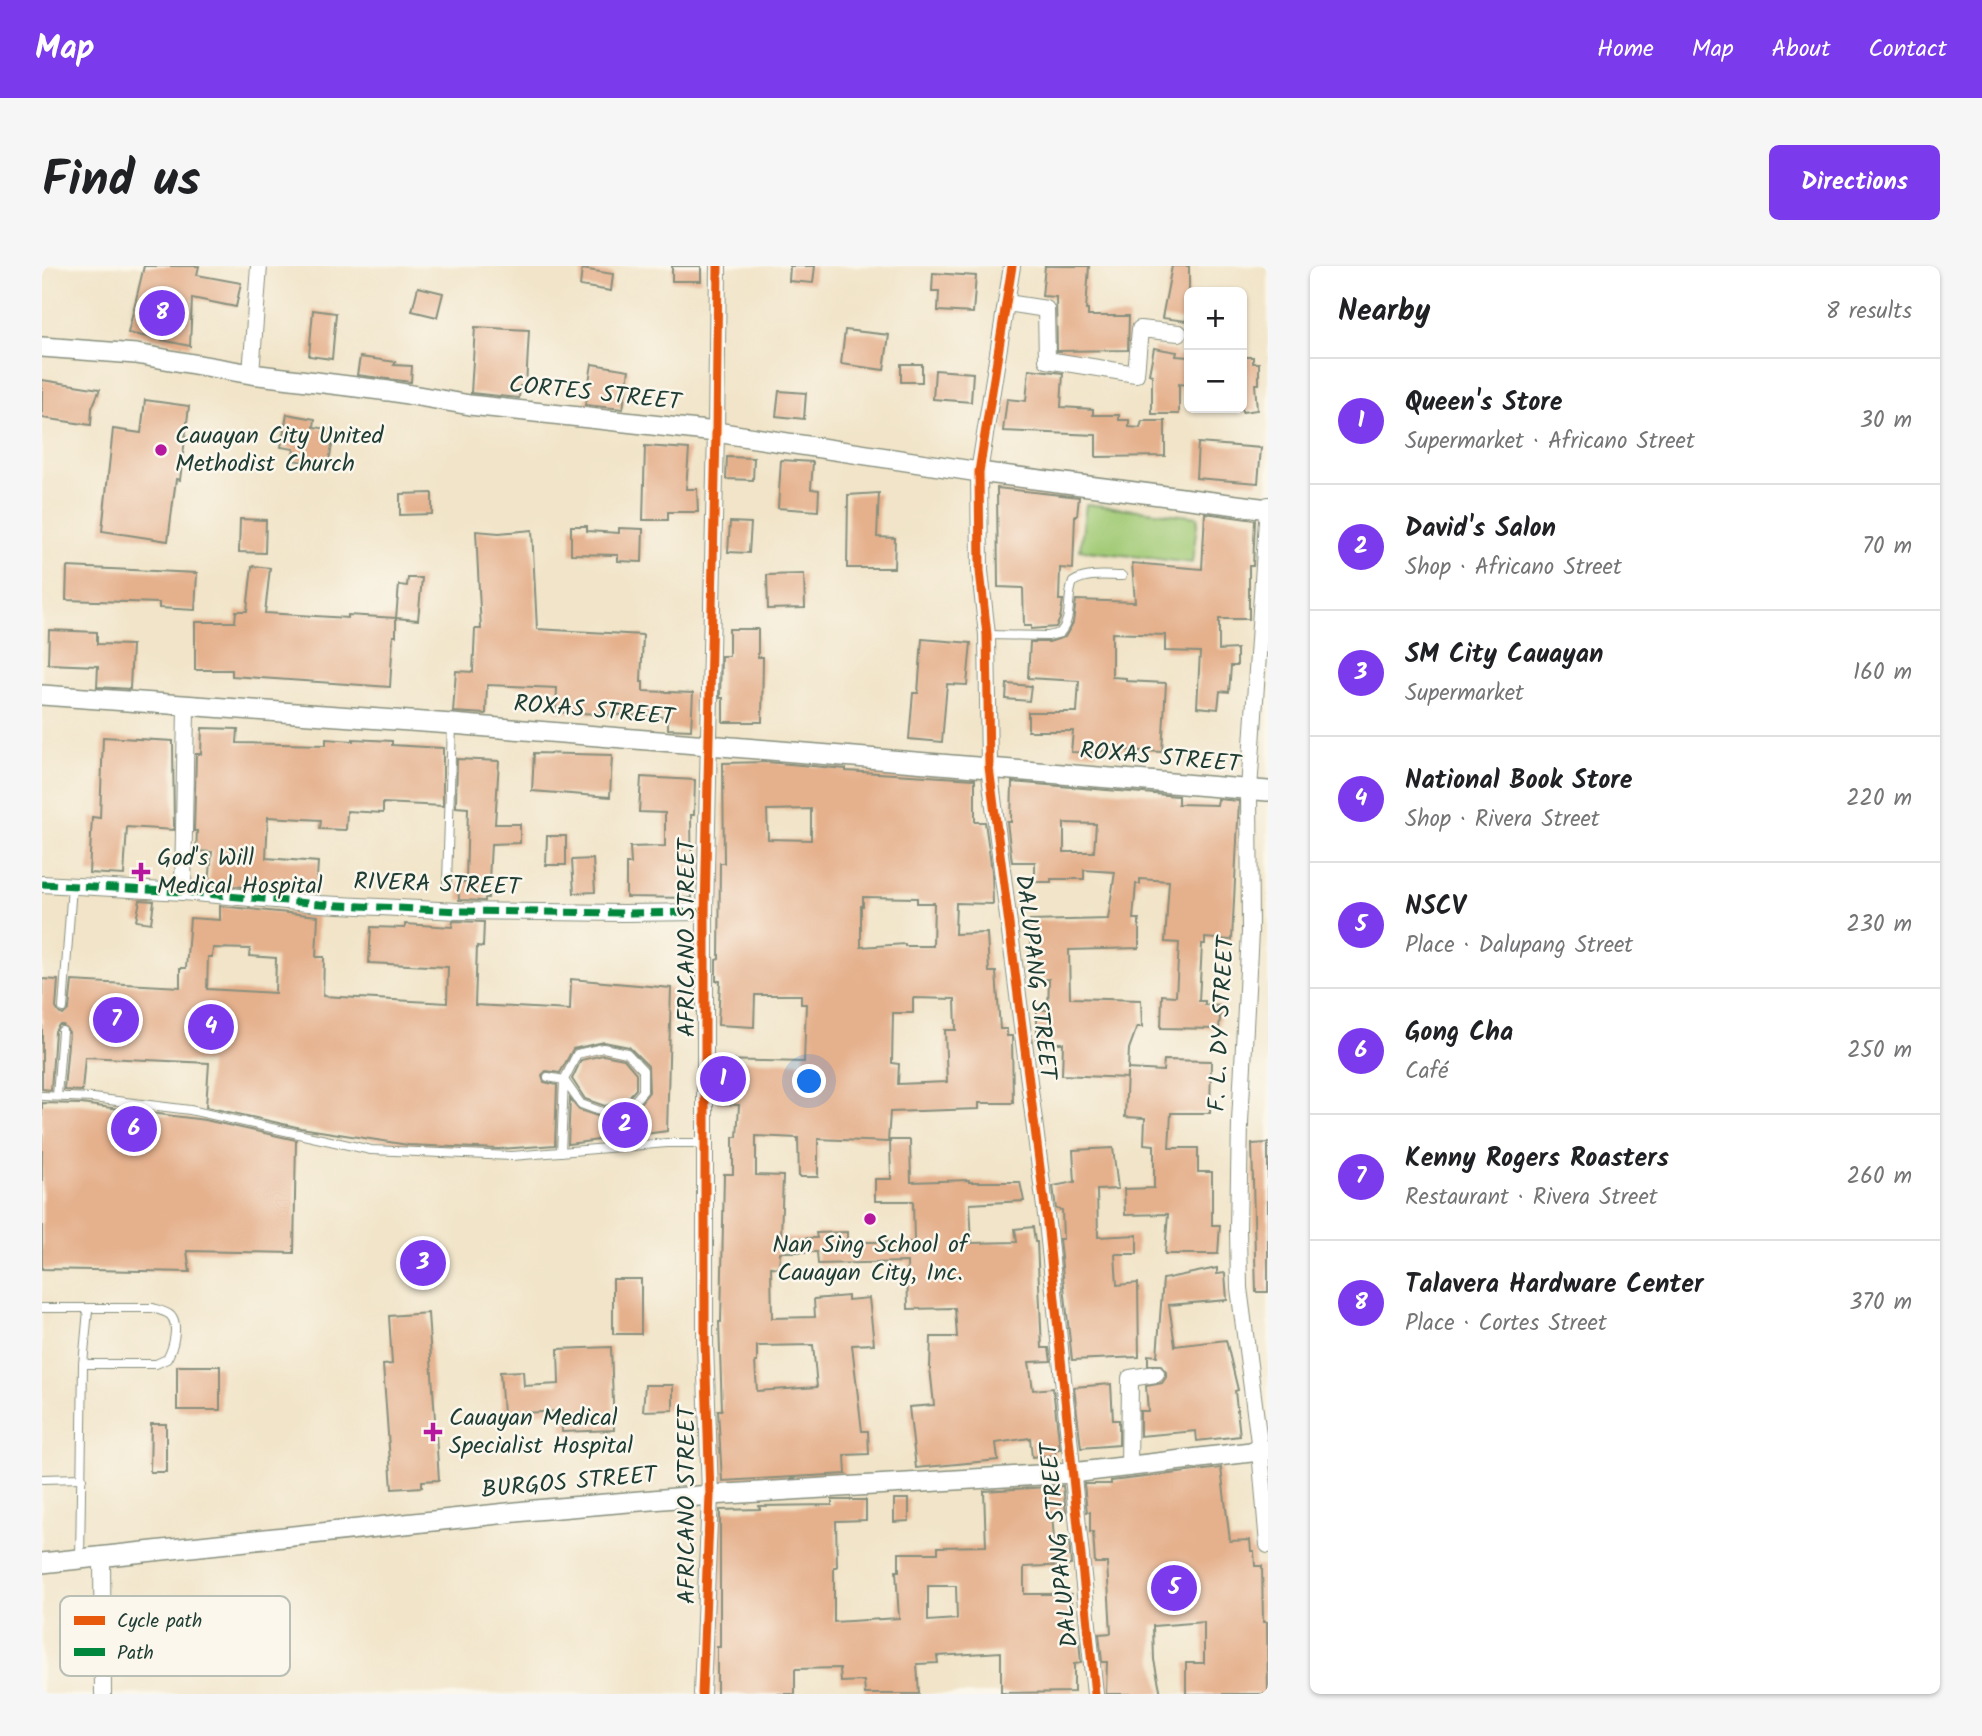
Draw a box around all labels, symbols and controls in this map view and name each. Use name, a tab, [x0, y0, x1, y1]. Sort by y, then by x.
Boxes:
text: Map	[35, 23, 95, 76]
text: Home	[1597, 30, 1654, 69]
text: Map	[1692, 30, 1734, 69]
text: About	[1772, 30, 1830, 69]
text: Contact	[1868, 30, 1947, 69]
text: Find us	[42, 143, 200, 221]
button: Directions	[1769, 145, 1940, 220]
pin: 8	[139, 287, 185, 339]
map controls	[1184, 287, 1247, 413]
button: +	[1184, 287, 1247, 350]
text: Nearby	[1338, 288, 1430, 336]
text: 8 results	[1826, 294, 1912, 330]
button: −	[1184, 350, 1247, 413]
street label: CORTES STREET	[507, 366, 685, 423]
text: Queen's Store	[1405, 382, 1562, 424]
text: 1	[1358, 403, 1364, 439]
text: 30 m	[1860, 403, 1912, 439]
place label: Cauayan City United Methodist Church	[175, 417, 385, 484]
text: Supermarket · Africano Street	[1405, 424, 1695, 460]
marker: Cauayan City United Methodist Church	[153, 442, 169, 458]
text: David's Salon	[1405, 508, 1556, 550]
text: 2	[1354, 529, 1368, 565]
text: 70 m	[1862, 529, 1912, 565]
text: Shop · Africano Street	[1405, 550, 1622, 586]
text: SM City Cauayan	[1405, 634, 1603, 676]
text: 3	[1355, 655, 1367, 691]
text: 160 m	[1853, 655, 1912, 691]
text: Supermarket	[1405, 676, 1524, 712]
street label: ROXAS STREET	[512, 685, 678, 738]
street label: ROXAS STREET	[1078, 732, 1244, 785]
text: National Book Store	[1405, 760, 1632, 802]
text: 4	[1355, 781, 1367, 817]
text: 220 m	[1846, 781, 1912, 817]
text: Shop · Rivera Street	[1405, 802, 1600, 838]
street label: AFRICANO STREET	[668, 837, 707, 1037]
place label: God's Will Medical Hospital	[157, 839, 323, 906]
marker: God's Will Medical Hospital	[131, 862, 151, 882]
street label: RIVERA STREET	[353, 863, 523, 907]
street label: DALUPANG STREET	[1003, 872, 1067, 1084]
text: NSCV	[1405, 886, 1466, 928]
text: 5	[1355, 907, 1367, 943]
text: 230 m	[1846, 907, 1912, 943]
text: Place · Dalupang Street	[1405, 928, 1633, 964]
street label: F. L. DY STREET	[1198, 933, 1246, 1113]
pin: 7	[93, 994, 139, 1046]
pin: 4	[188, 1001, 234, 1053]
text: Gong Cha	[1405, 1012, 1513, 1054]
text: 6	[1355, 1033, 1367, 1069]
text: 250 m	[1847, 1033, 1912, 1069]
pin: 1	[700, 1053, 746, 1105]
text: Café	[1405, 1054, 1448, 1090]
your location	[792, 1064, 826, 1098]
pin: 2	[602, 1099, 648, 1151]
pin: 6	[111, 1103, 157, 1155]
text: Kenny Rogers Roasters	[1405, 1138, 1669, 1180]
text: 7	[1356, 1159, 1366, 1195]
text: 260 m	[1847, 1159, 1912, 1195]
text: Restaurant · Rivera Street	[1405, 1180, 1658, 1216]
marker: Nan Sing School of Cauayan City, Inc.	[862, 1211, 878, 1227]
place label: Nan Sing School of Cauayan City, Inc.	[772, 1226, 971, 1293]
pin: 3	[400, 1237, 446, 1289]
text: Talavera Hardware Center	[1405, 1264, 1703, 1306]
text: 8	[1354, 1285, 1368, 1321]
text: 370 m	[1849, 1285, 1912, 1321]
text: Place · Cortes Street	[1405, 1306, 1607, 1342]
place label: Cauayan Medical Specialist Hospital	[449, 1399, 633, 1466]
street label: AFRICANO STREET	[668, 1404, 707, 1604]
marker: Cauayan Medical Specialist Hospital	[423, 1422, 443, 1442]
street label: DALUPANG STREET	[1030, 1438, 1090, 1650]
street label: BURGOS STREET	[480, 1456, 660, 1510]
pin: 5	[1151, 1562, 1197, 1614]
legend	[60, 1596, 290, 1676]
text: Cycle path	[117, 1607, 202, 1637]
text: Path	[117, 1639, 154, 1669]

